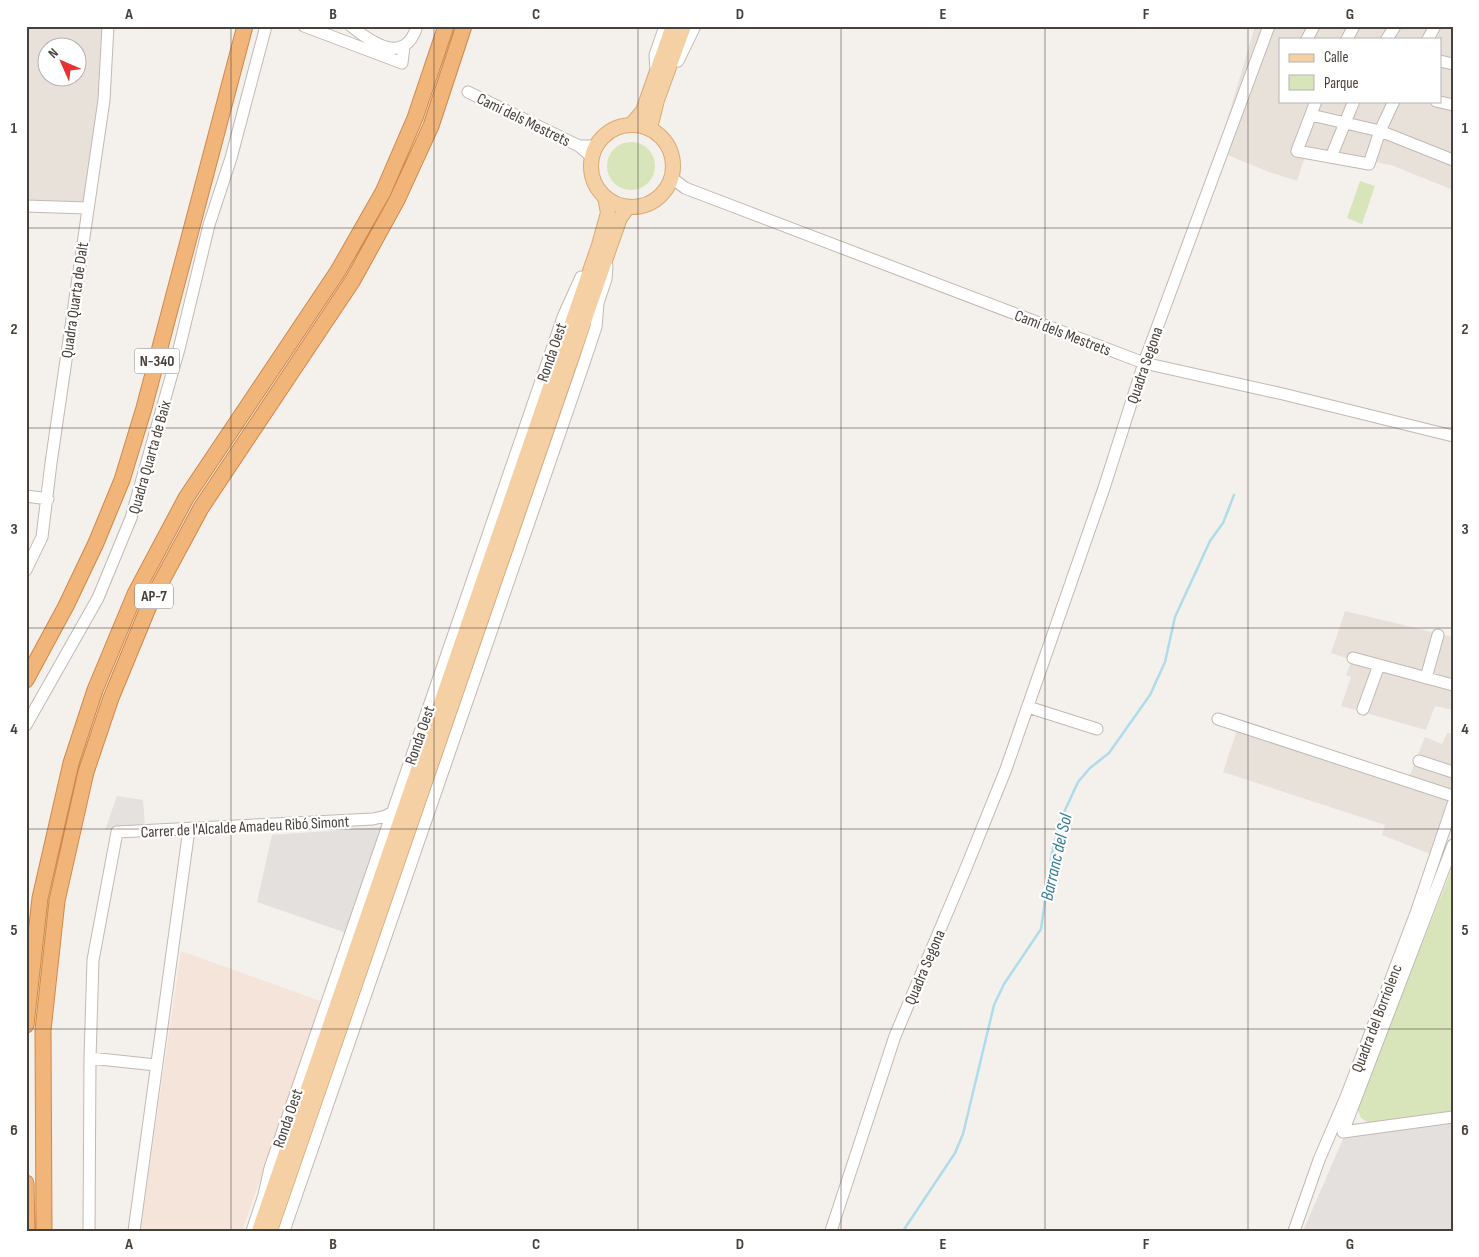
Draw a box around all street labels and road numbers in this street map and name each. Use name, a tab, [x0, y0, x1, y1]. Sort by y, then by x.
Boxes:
street label: Camí dels Mestrets	[474, 90, 573, 151]
street label: Quadra Quarta de Dalt	[58, 241, 93, 359]
street label: Camí dels Mestrets	[1012, 306, 1114, 361]
street label: Ronda Oest	[534, 320, 571, 384]
street label: Quadra Segona	[1123, 325, 1167, 406]
road number: N-340	[134, 348, 180, 374]
street label: Quadra Quarta de Baix	[125, 398, 176, 516]
road number: AP-7	[135, 584, 173, 608]
street label: Ronda Oest	[402, 703, 439, 767]
street label: Carrer de l'Alcalde Amadeu Ribó Simont	[140, 813, 350, 842]
street label: Quadra Segona	[901, 927, 950, 1008]
street label: Quadra del Borriolenc	[1348, 962, 1407, 1075]
street label: Ronda Oest	[270, 1086, 307, 1150]

